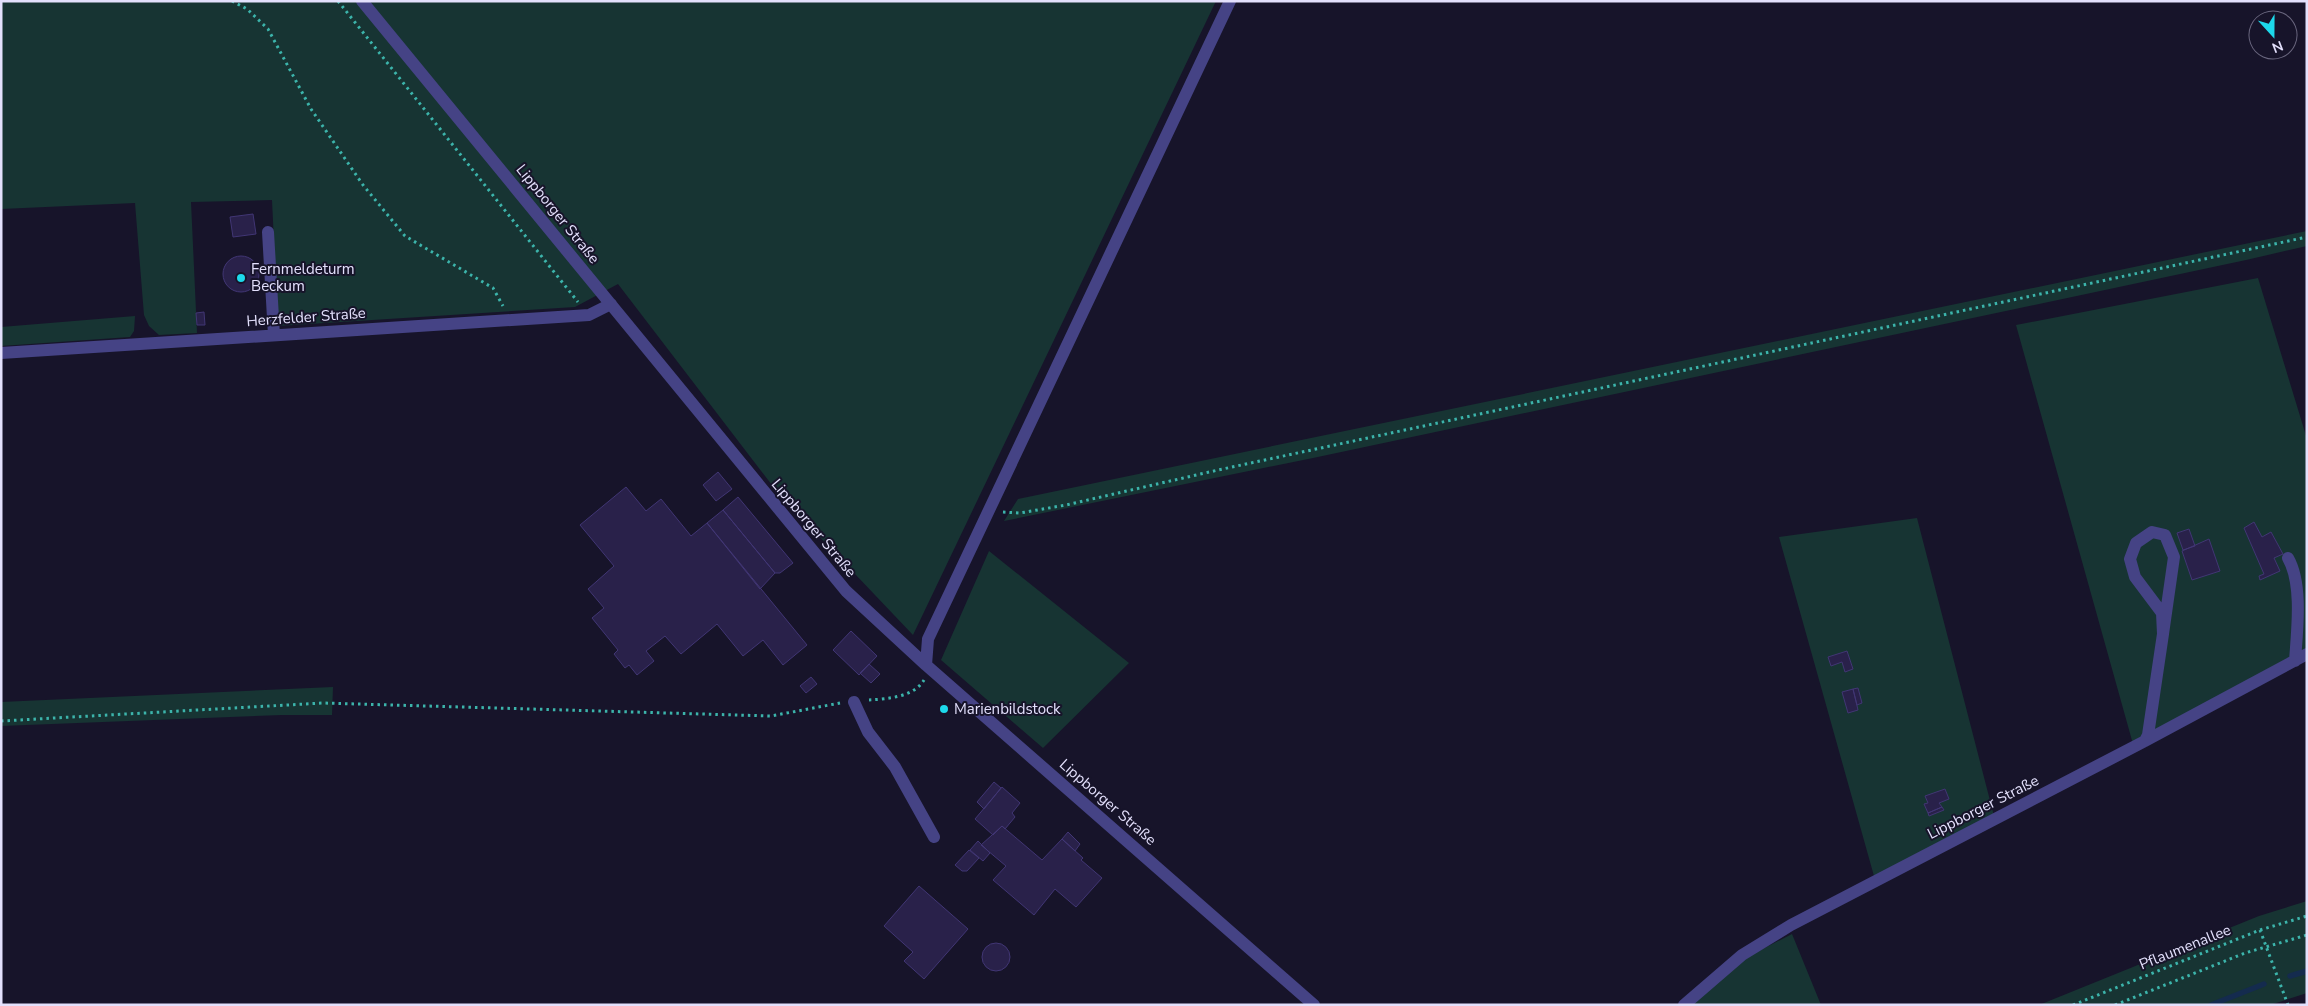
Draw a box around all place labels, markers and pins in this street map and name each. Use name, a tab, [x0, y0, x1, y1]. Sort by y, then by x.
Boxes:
place label: Fernmeldeturm Beckum	[251, 259, 355, 296]
marker: Fernmeldeturm Beckum	[235, 272, 247, 284]
place label: Marienbildstock	[954, 699, 1061, 719]
marker: Marienbildstock	[938, 703, 950, 715]

